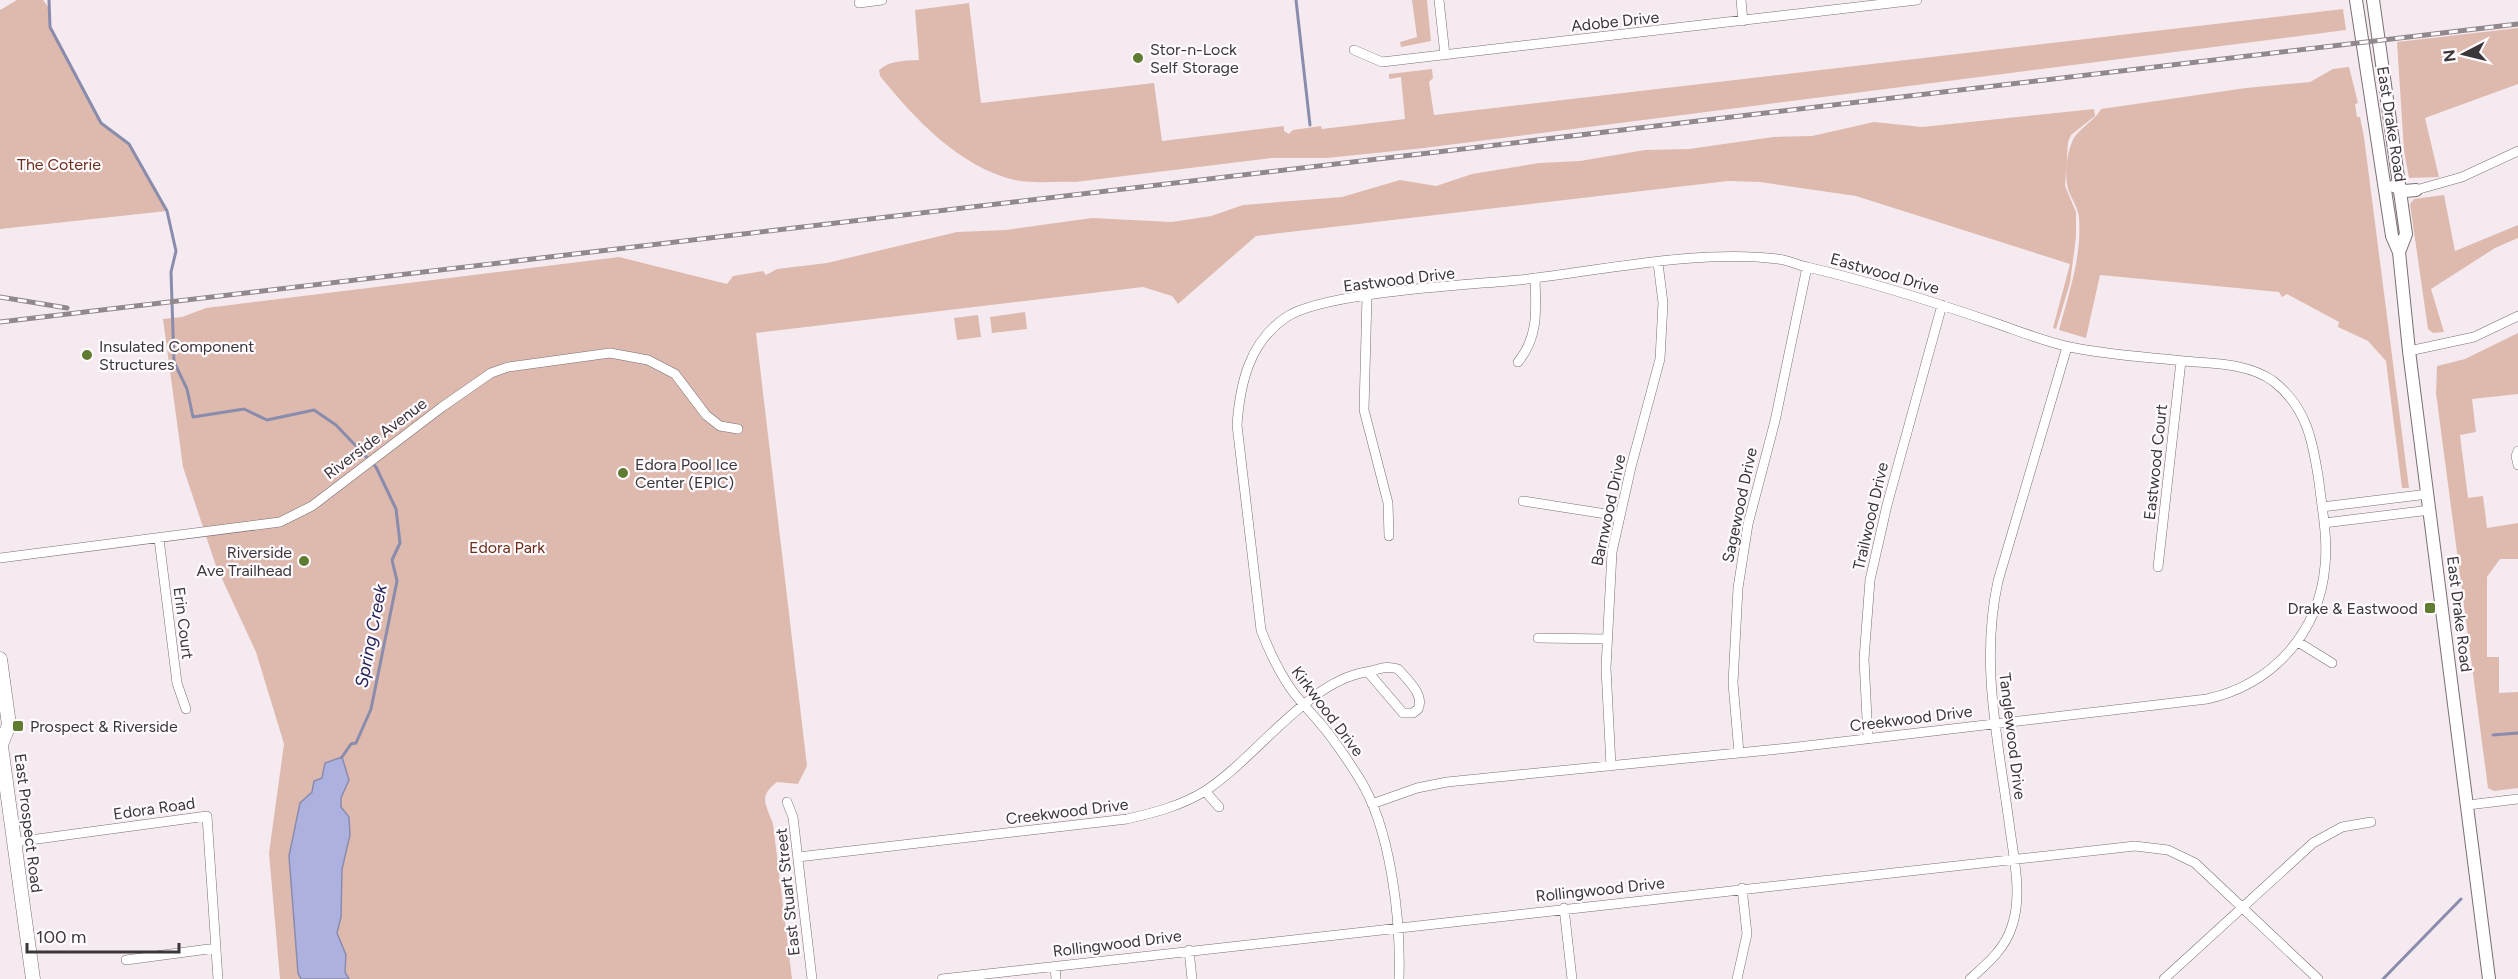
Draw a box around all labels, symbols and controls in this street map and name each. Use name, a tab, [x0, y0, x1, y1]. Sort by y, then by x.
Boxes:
street label: Adobe Drive	[1570, 7, 1660, 36]
north arrow	[2434, 24, 2494, 84]
place label: Stor-n-Lock Self Storage	[1150, 40, 1239, 77]
text: N	[2439, 48, 2460, 63]
marker: Stor-n-Lock Self Storage	[1131, 51, 1145, 65]
street label: East Drake Road	[2373, 65, 2410, 183]
park label: The Coterie	[17, 155, 101, 174]
street label: Eastwood Drive	[1828, 249, 1942, 298]
street label: Eastwood Drive	[1342, 263, 1456, 296]
place label: Insulated Component Structures	[99, 337, 254, 374]
marker: Insulated Component Structures	[80, 348, 94, 362]
street label: Riverside Avenue	[320, 394, 430, 483]
street label: Eastwood Court	[2140, 403, 2171, 521]
street label: Sagewood Drive	[1718, 446, 1761, 564]
street label: Barnwood Drive	[1587, 452, 1630, 568]
place label: Edora Pool Ice Center (EPIC)	[635, 455, 738, 492]
street label: Trailwood Drive	[1849, 460, 1892, 572]
marker: Edora Pool Ice Center (EPIC)	[616, 466, 630, 480]
park label: Edora Park	[469, 538, 545, 557]
place label: Riverside Ave Trailhead	[196, 543, 292, 580]
marker: Riverside Ave Trailhead	[297, 554, 311, 568]
street label: East Drake Road	[2443, 555, 2476, 673]
water label: Spring Creek	[350, 581, 392, 689]
street label: Erin Court	[170, 586, 197, 660]
place label: Drake & Eastwood	[2287, 599, 2418, 618]
marker: Drake & Eastwood	[2423, 601, 2437, 615]
street label: Kirkwood Drive	[1288, 663, 1368, 760]
street label: Tanglewood Drive	[1995, 672, 2030, 801]
street label: Creekwood Drive	[1849, 702, 1974, 735]
place label: Prospect & Riverside	[30, 717, 178, 736]
marker: Prospect & Riverside	[11, 719, 25, 733]
street label: East Prospect Road	[11, 752, 46, 894]
street label: Edora Road	[112, 793, 196, 824]
street label: Creekwood Drive	[1005, 795, 1130, 828]
street label: East Stuart Street	[771, 827, 804, 957]
street label: Rollingwood Drive	[1535, 873, 1666, 906]
scale bar	[27, 916, 178, 954]
text: 100 m	[36, 926, 86, 948]
street label: Rollingwood Drive	[1052, 926, 1183, 961]

